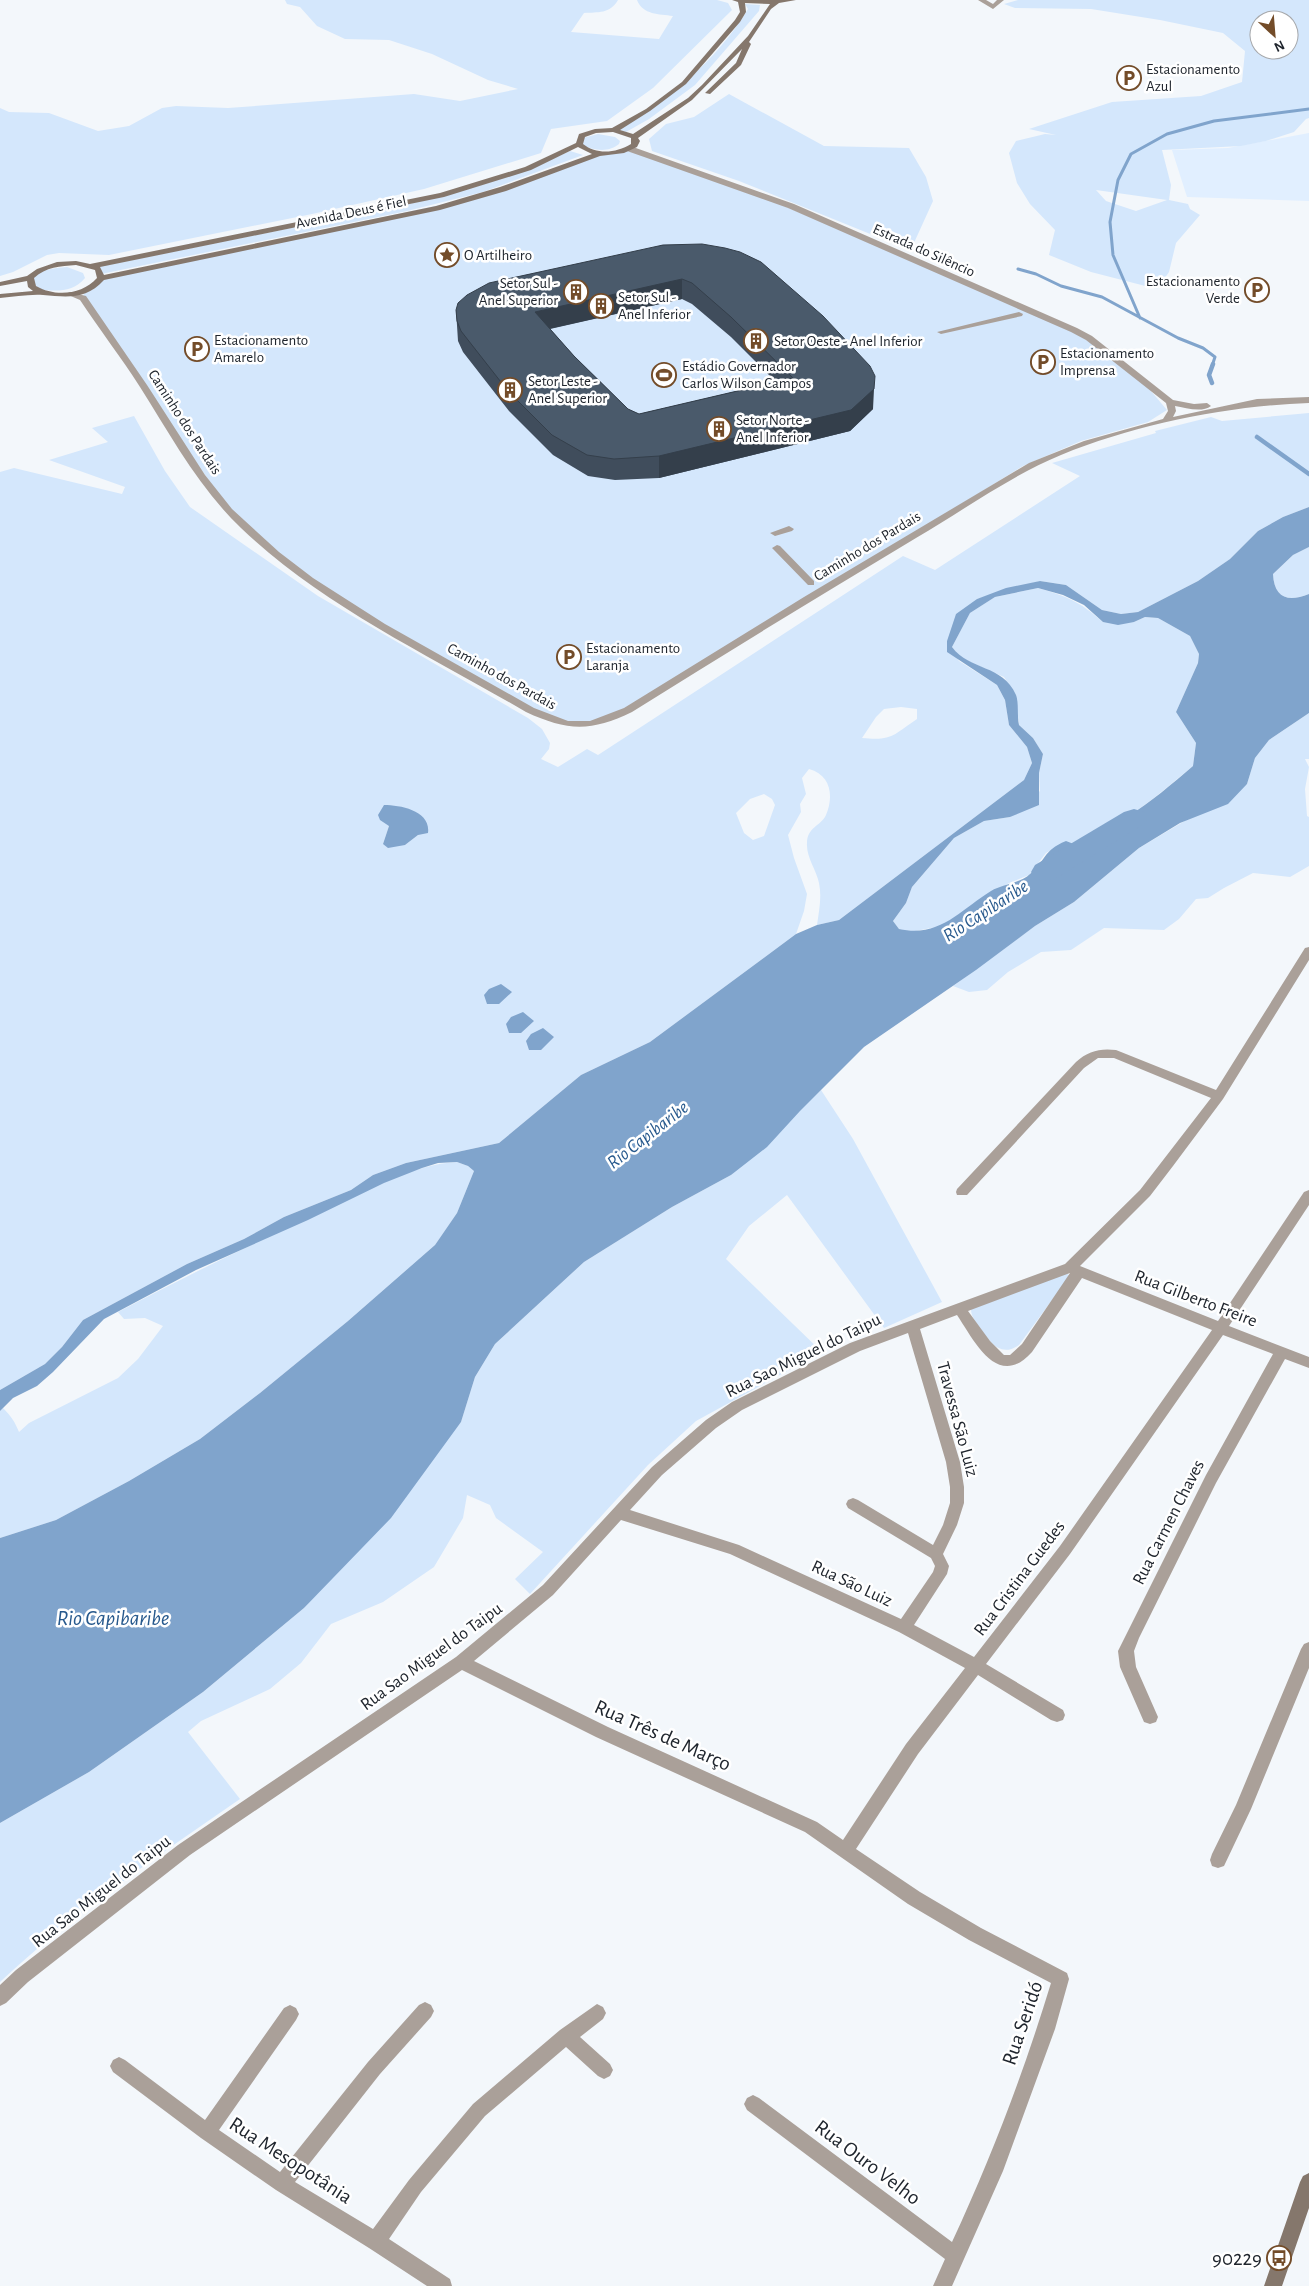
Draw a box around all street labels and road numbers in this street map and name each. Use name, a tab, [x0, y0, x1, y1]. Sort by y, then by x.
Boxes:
street label: Avenida Deus é Fiel	[295, 193, 408, 232]
street label: Estrada do Silêncio	[871, 221, 977, 280]
street label: Caminho dos Pardais	[145, 367, 224, 477]
street label: Caminho dos Pardais	[811, 509, 923, 584]
street label: Caminho dos Pardais	[445, 640, 559, 712]
street label: Rua Gilberto Freire	[1132, 1267, 1260, 1331]
street label: Rua Sao Miguel do Taipu	[723, 1310, 884, 1401]
street label: Travessa São Luiz	[933, 1360, 981, 1479]
street label: Rua Carmen Chaves	[1130, 1457, 1208, 1588]
street label: Rua Cristina Guedes	[971, 1518, 1069, 1639]
street label: Rua São Luiz	[808, 1557, 895, 1610]
street label: Rua Sao Miguel do Taipu	[357, 1599, 506, 1714]
street label: Rua Três de Março	[591, 1696, 734, 1775]
street label: Rua Sao Miguel do Taipu	[29, 1832, 174, 1951]
street label: Rua Seridó	[998, 1978, 1047, 2068]
street label: Rua Mesopotânia	[226, 2113, 356, 2208]
street label: Rua Ouro Velho	[811, 2116, 925, 2209]

